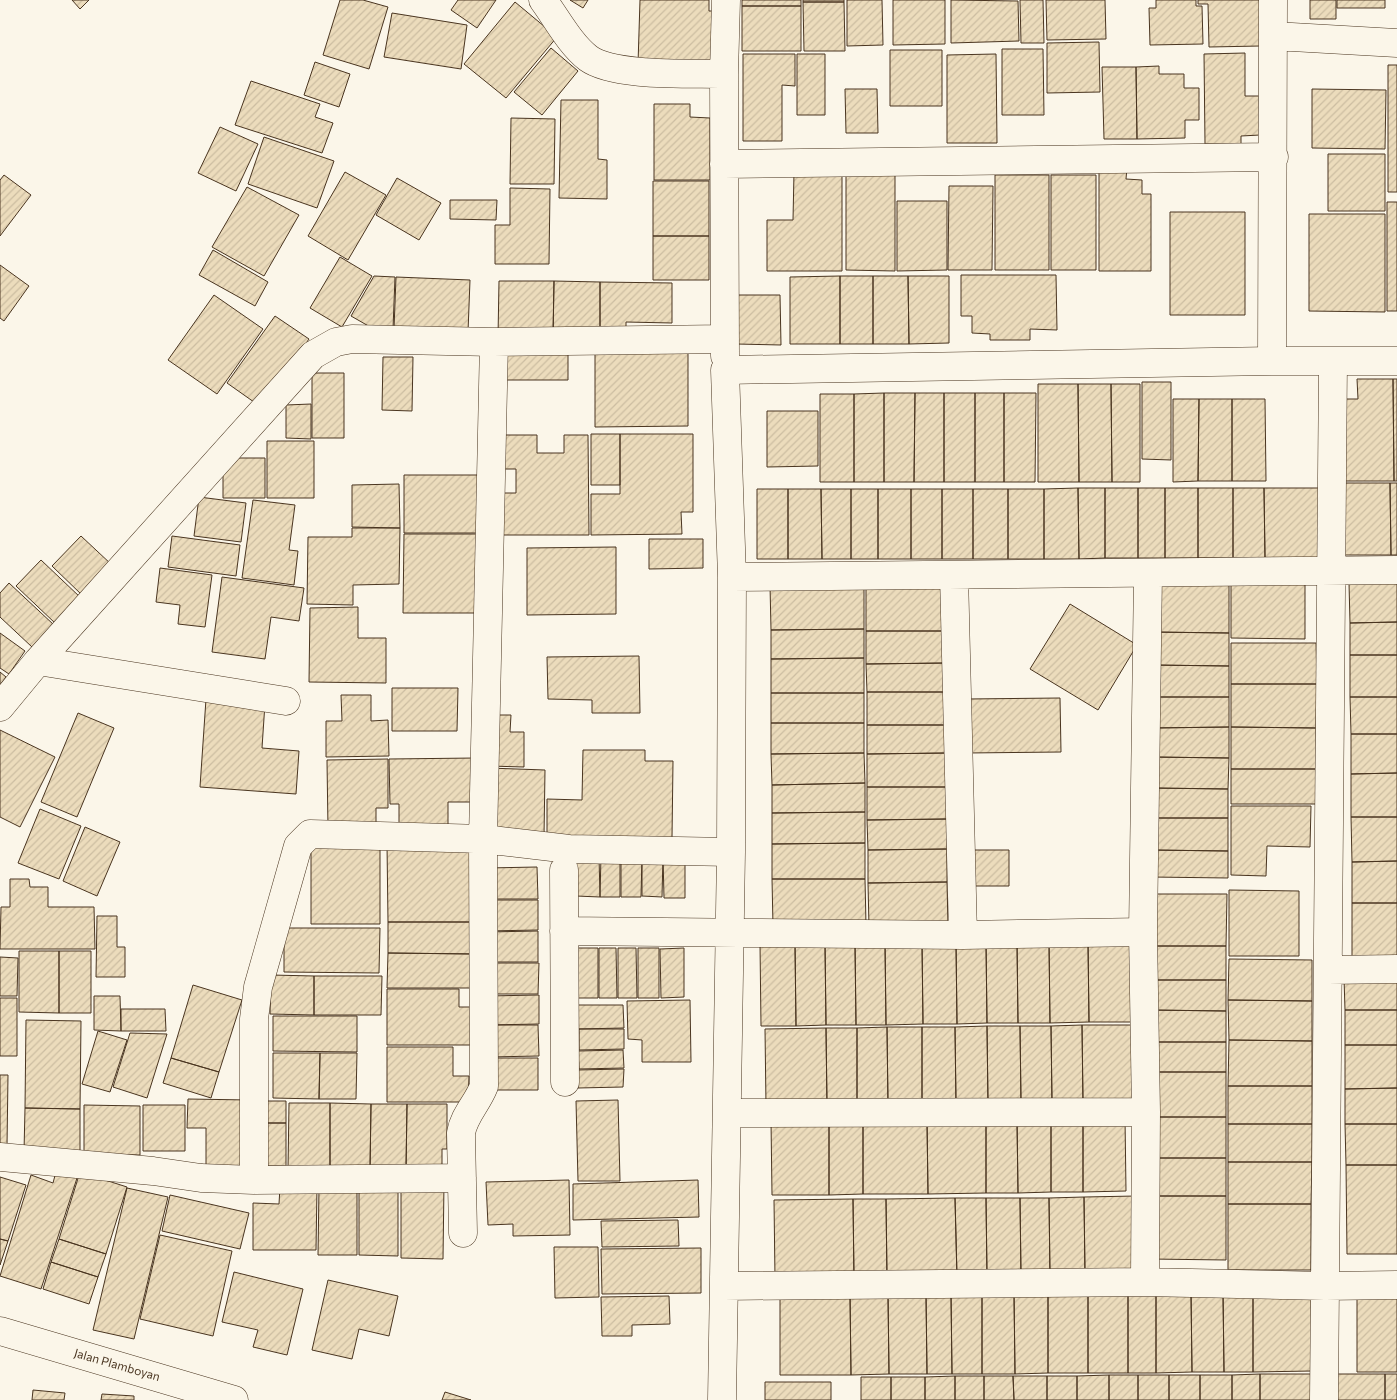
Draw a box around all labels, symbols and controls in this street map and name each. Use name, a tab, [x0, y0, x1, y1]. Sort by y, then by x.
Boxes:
street label: Jalan Plamboyan	[72, 1345, 162, 1384]

